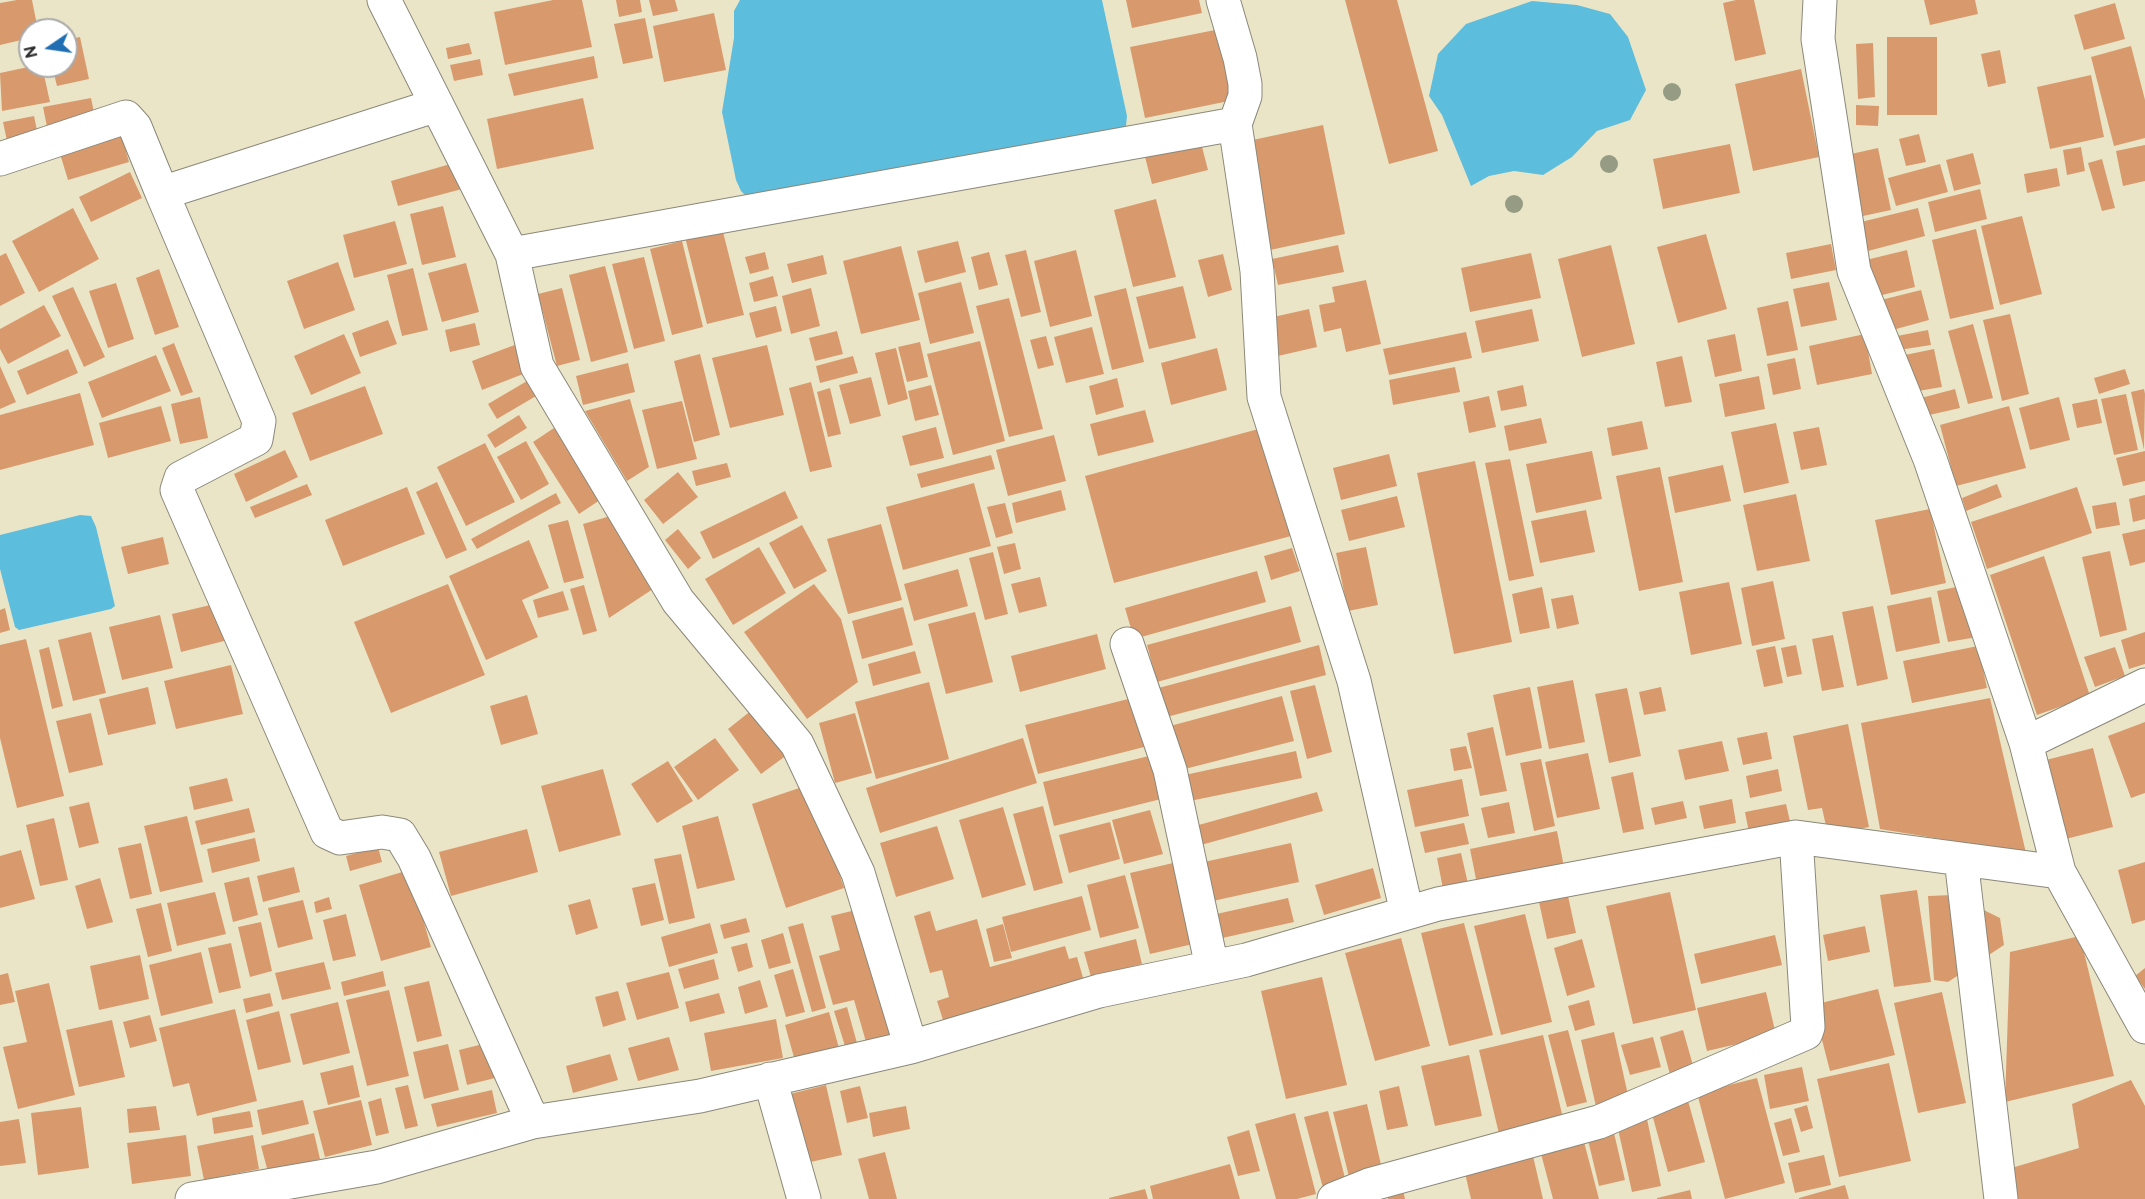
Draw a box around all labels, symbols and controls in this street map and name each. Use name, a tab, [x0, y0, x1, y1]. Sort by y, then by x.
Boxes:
north arrow	[18, 18, 78, 78]
text: N	[21, 44, 43, 60]

